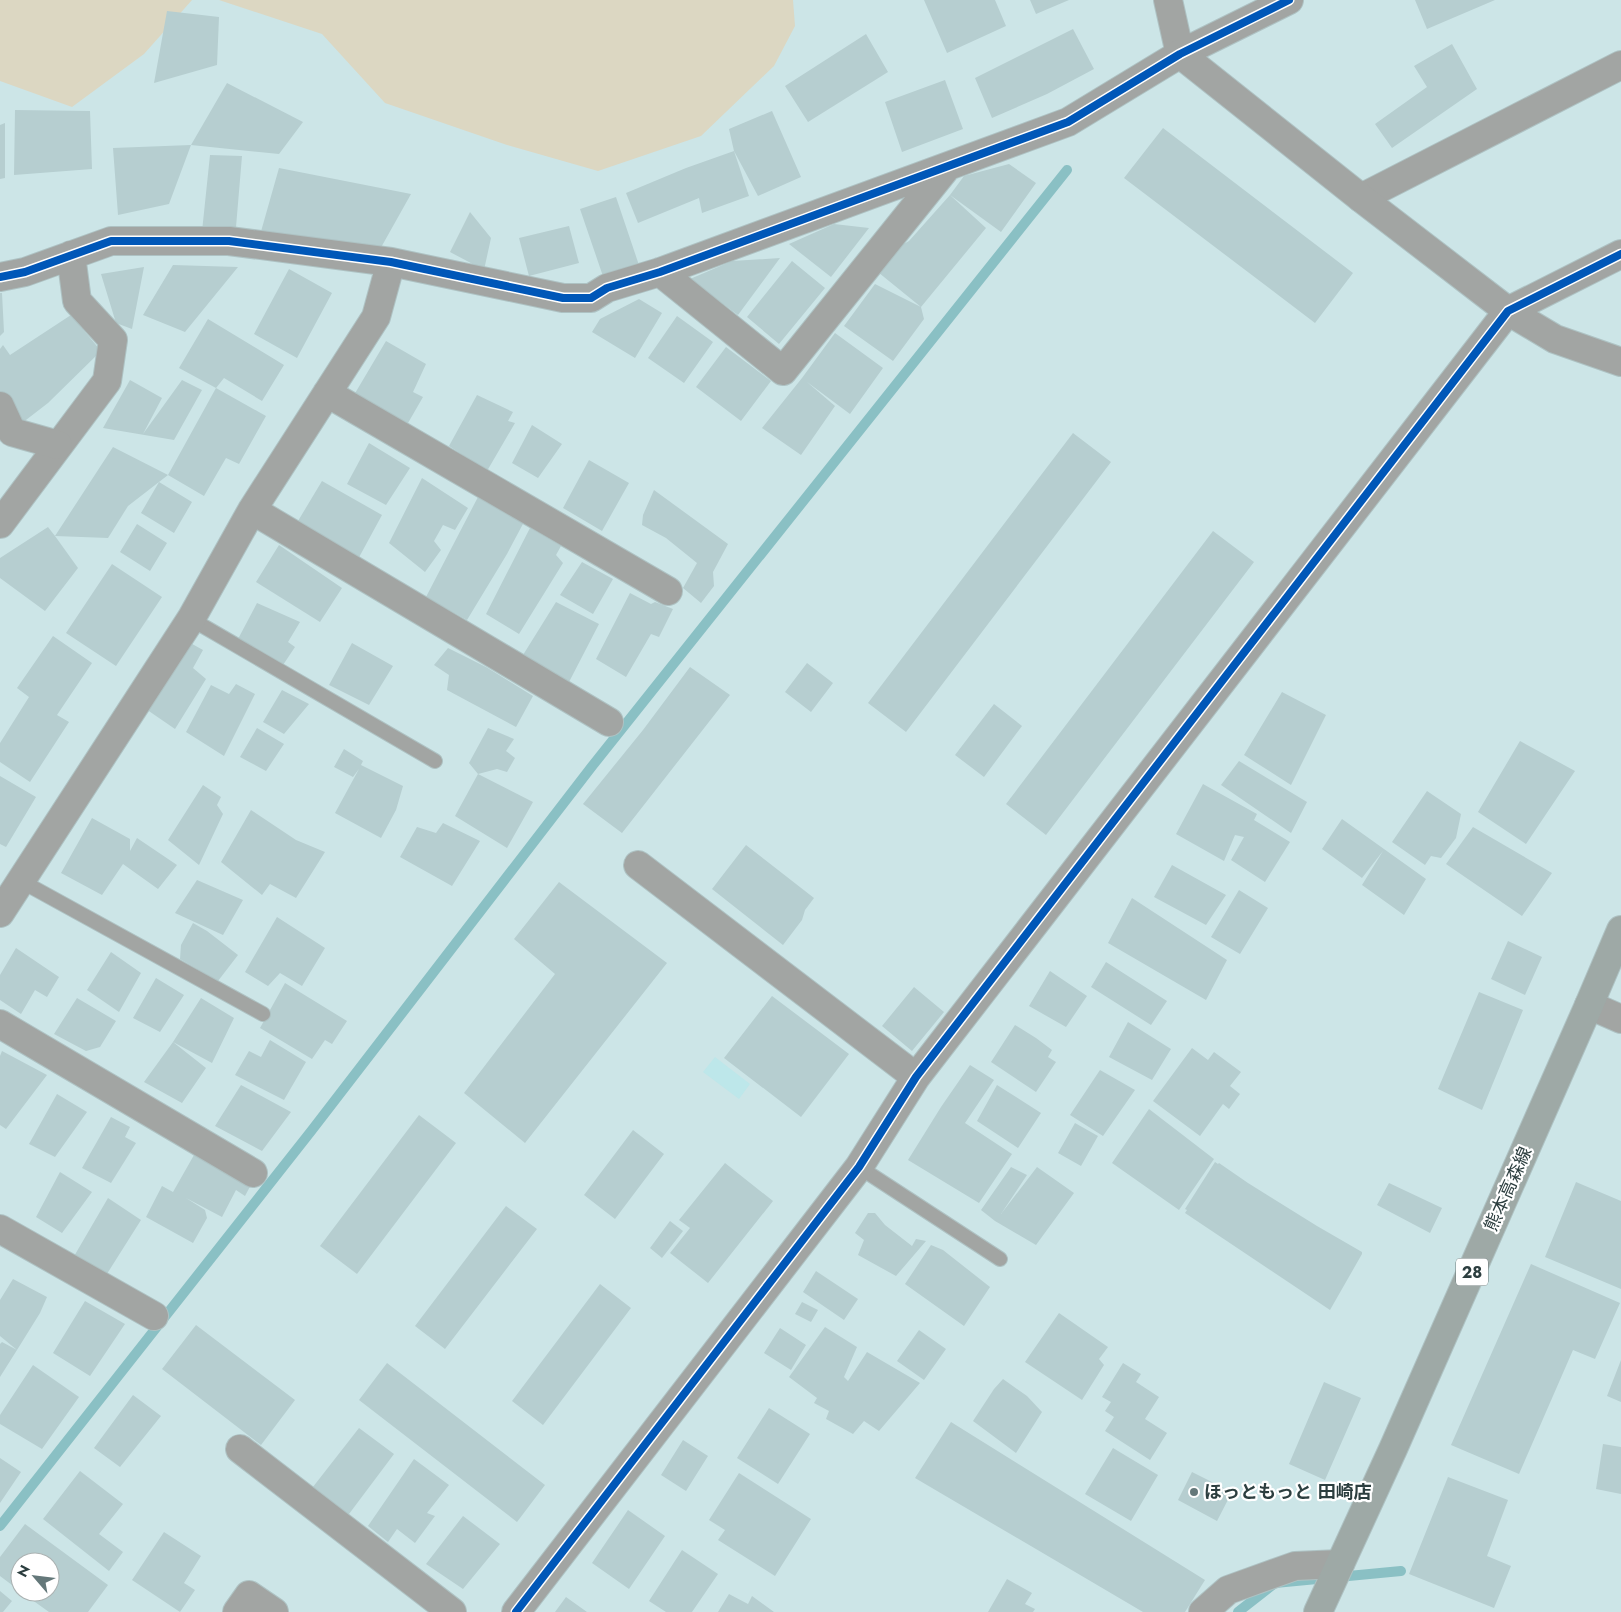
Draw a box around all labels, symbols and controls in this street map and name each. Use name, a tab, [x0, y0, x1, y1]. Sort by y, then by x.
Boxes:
street label: 熊本高森線	[1478, 1143, 1538, 1235]
road number: 28	[1456, 1258, 1488, 1286]
place label: ほっともっと 田崎店	[1204, 1479, 1371, 1505]
marker: ほっともっと 田崎店	[1188, 1486, 1200, 1498]
north arrow	[10, 1552, 60, 1602]
text: N	[12, 1561, 35, 1581]

